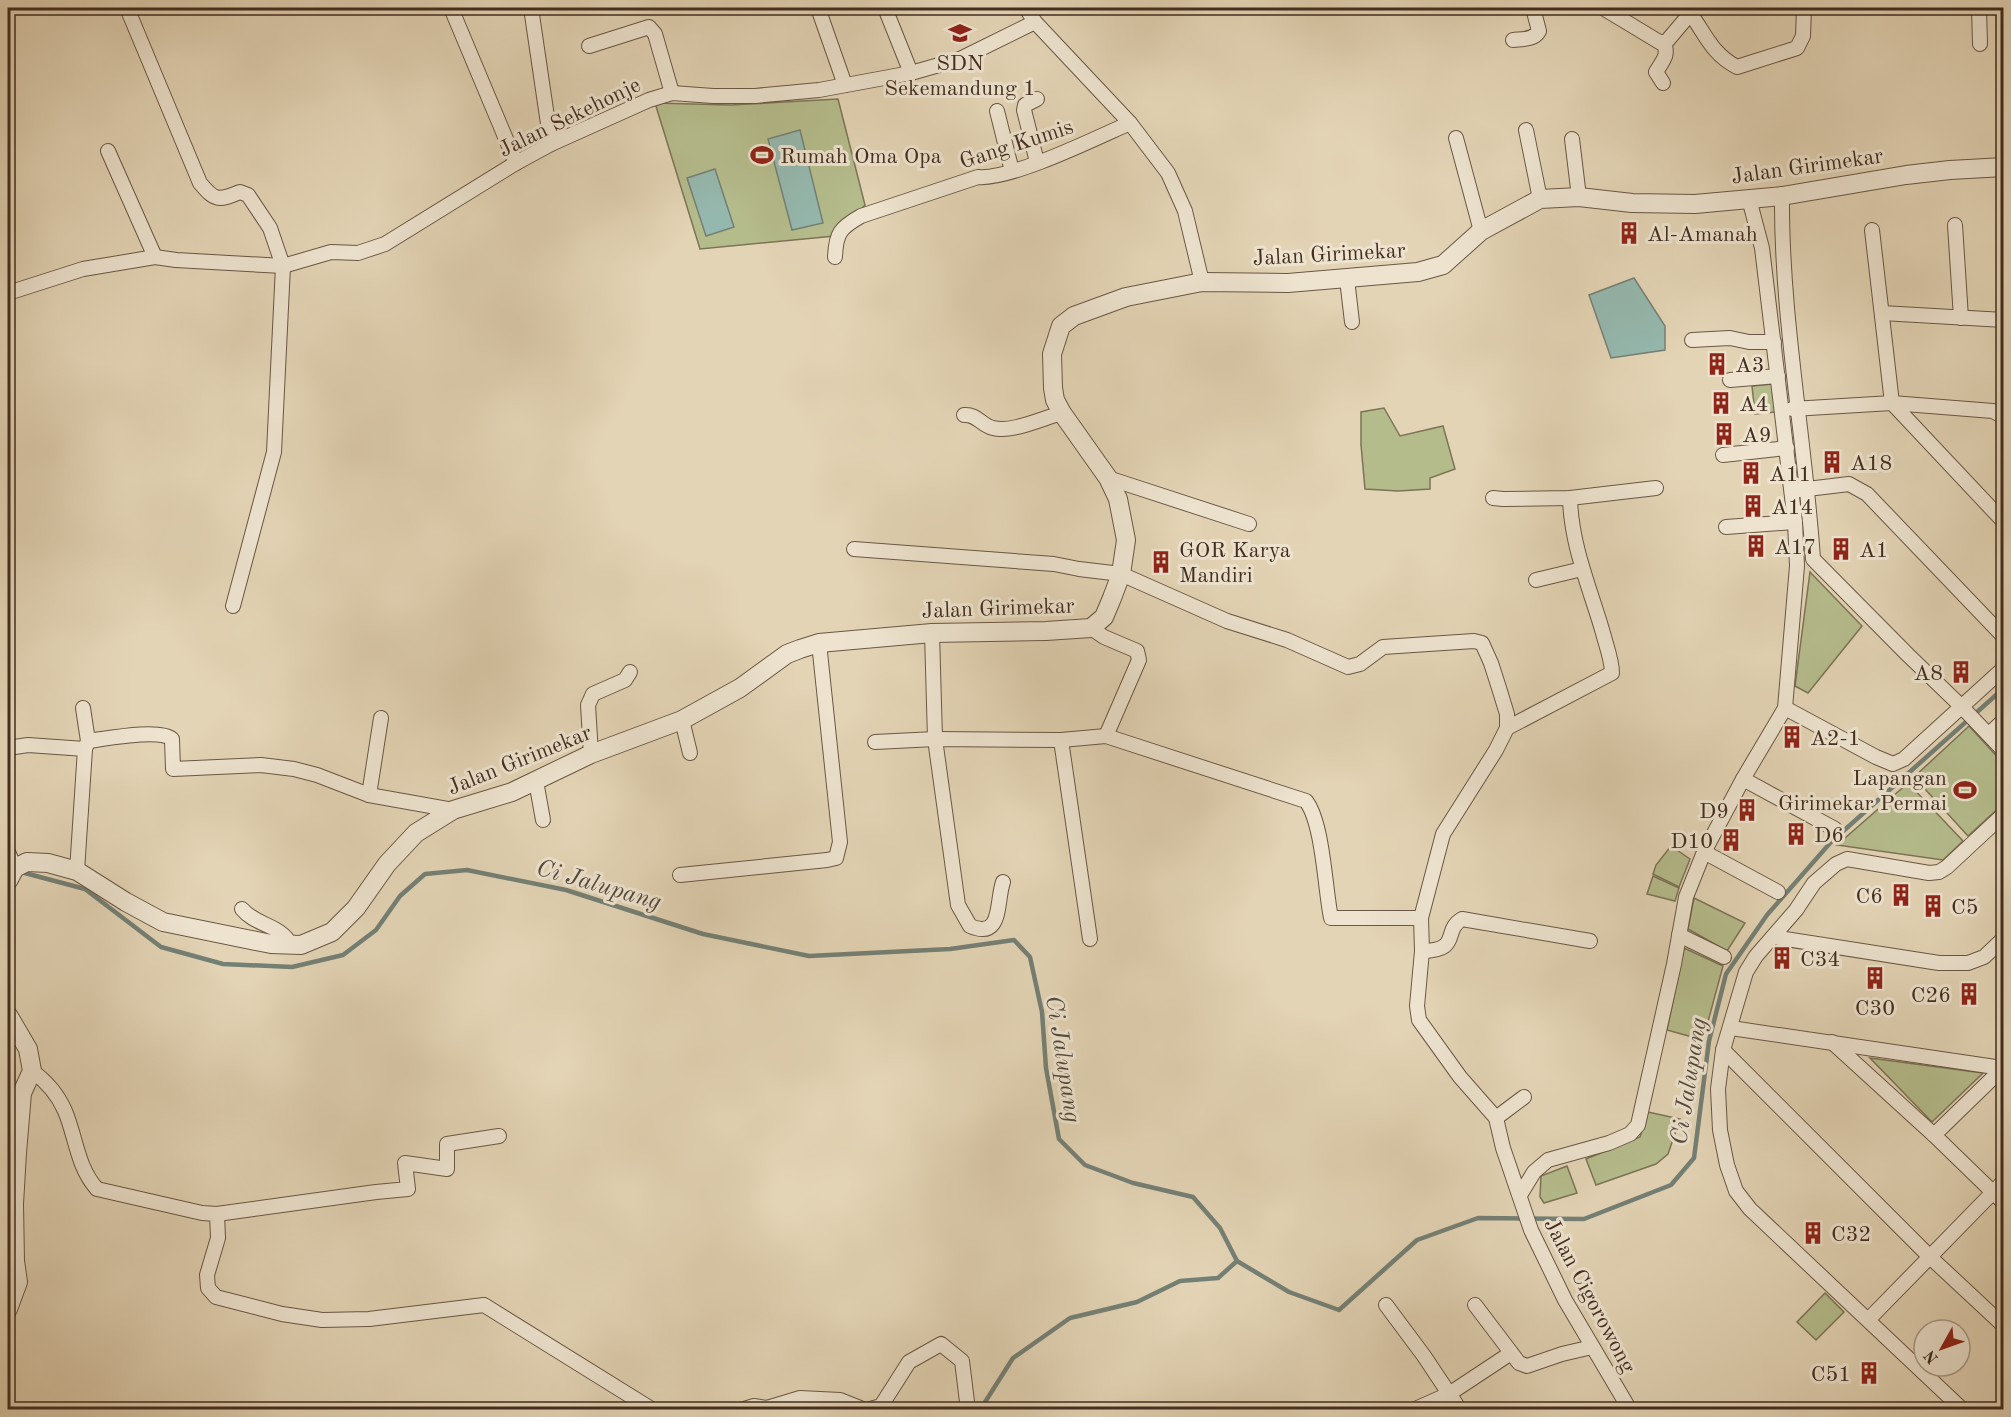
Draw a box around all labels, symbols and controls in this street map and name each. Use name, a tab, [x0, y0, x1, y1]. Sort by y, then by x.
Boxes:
school or university icon: SDN Sekemandung 1	[947, 20, 973, 46]
place label: SDN Sekemandung 1	[884, 53, 1036, 100]
street label: Jalan Sekehonje	[495, 74, 644, 162]
street label: Gang Kumis	[957, 116, 1076, 174]
sports icon: Rumah Oma Opa	[749, 142, 775, 168]
street label: Jalan Girimekar	[1730, 145, 1885, 189]
place label: Rumah Oma Opa	[780, 146, 942, 168]
building icon: Al-Amanah	[1616, 220, 1642, 246]
place label: Al-Amanah	[1647, 224, 1758, 246]
street label: Jalan Girimekar	[1252, 240, 1406, 270]
building icon: A3	[1704, 351, 1730, 377]
place label: A3	[1735, 355, 1765, 377]
building icon: A4	[1708, 390, 1734, 416]
place label: A4	[1739, 394, 1769, 416]
building icon: A9	[1711, 421, 1737, 447]
place label: A9	[1742, 425, 1772, 447]
building icon: A18	[1819, 449, 1845, 475]
place label: A18	[1850, 453, 1892, 475]
building icon: A11	[1738, 460, 1764, 486]
place label: A11	[1769, 464, 1811, 486]
building icon: A14	[1740, 493, 1766, 519]
place label: A14	[1771, 497, 1813, 519]
building icon: A17	[1743, 533, 1769, 559]
building icon: A1	[1828, 536, 1854, 562]
place label: A17	[1774, 537, 1816, 559]
place label: GOR Karya Mandiri	[1179, 540, 1291, 587]
place label: A1	[1859, 540, 1889, 562]
building icon: GOR Karya Mandiri	[1148, 549, 1174, 575]
street label: Jalan Girimekar	[921, 595, 1075, 623]
building icon: A8	[1948, 659, 1974, 685]
place label: A8	[1913, 663, 1943, 685]
street label: Jalan Girimekar	[445, 722, 595, 800]
building icon: A2-1	[1779, 724, 1805, 750]
place label: A2-1	[1810, 728, 1860, 750]
place label: Lapangan Girimekar Permai	[1778, 768, 1947, 815]
sports icon: Lapangan Girimekar Permai	[1952, 777, 1978, 803]
building icon: D9	[1734, 797, 1760, 823]
place label: D9	[1699, 801, 1729, 823]
building icon: D6	[1783, 821, 1809, 847]
place label: D6	[1814, 825, 1844, 847]
building icon: D10	[1718, 827, 1744, 853]
place label: D10	[1670, 831, 1713, 853]
water label: Ci Jalupang	[533, 857, 664, 915]
building icon: C6	[1888, 882, 1914, 908]
place label: C6	[1855, 886, 1883, 908]
building icon: C5	[1920, 893, 1946, 919]
place label: C5	[1951, 897, 1979, 919]
building icon: C34	[1769, 945, 1795, 971]
place label: C34	[1800, 949, 1840, 971]
building icon: C30	[1862, 965, 1888, 991]
building icon: C26	[1956, 981, 1982, 1007]
place label: C26	[1911, 985, 1951, 1007]
water label: Ci Jalupang	[1040, 994, 1084, 1125]
place label: C30	[1855, 998, 1895, 1020]
water label: Ci Jalupang	[1668, 1016, 1712, 1147]
street label: Jalan Cigorowong	[1539, 1215, 1639, 1377]
building icon: C32	[1800, 1220, 1826, 1246]
place label: C32	[1831, 1224, 1871, 1246]
north arrow	[1912, 1318, 1972, 1378]
text: N	[1921, 1346, 1942, 1366]
building icon: C51	[1856, 1360, 1882, 1386]
place label: C51	[1811, 1364, 1851, 1386]

